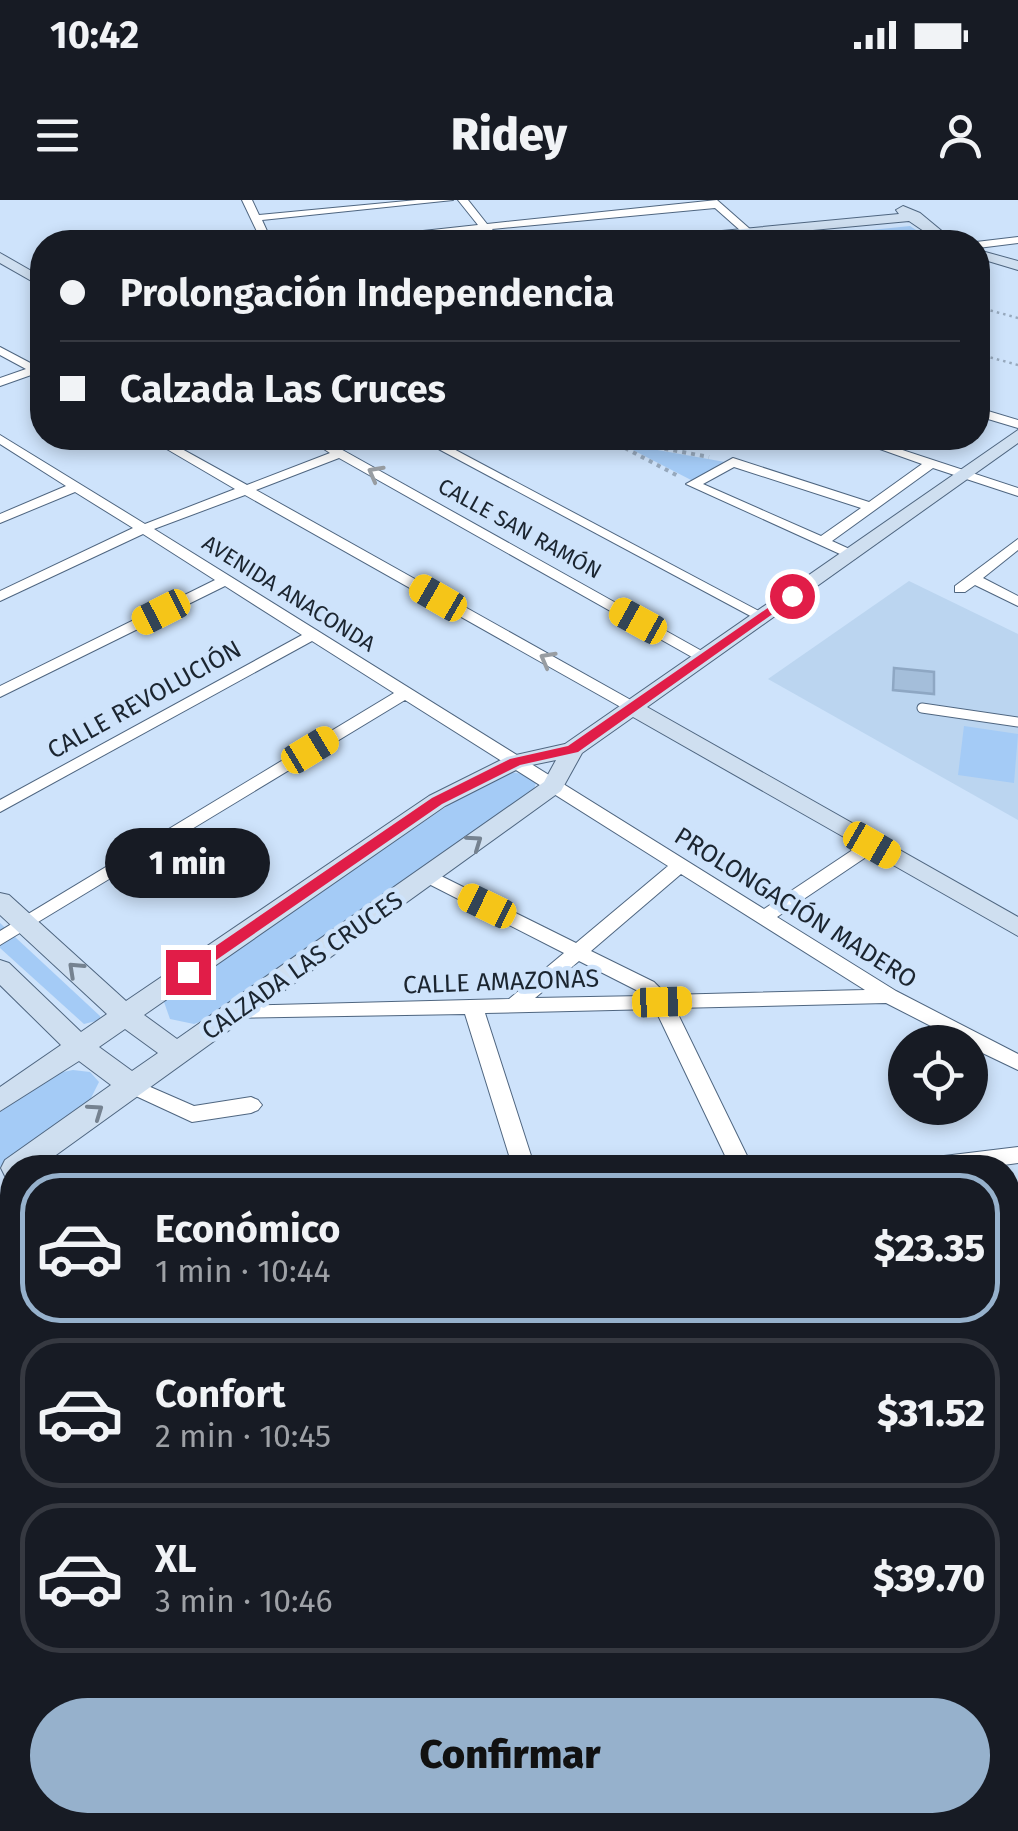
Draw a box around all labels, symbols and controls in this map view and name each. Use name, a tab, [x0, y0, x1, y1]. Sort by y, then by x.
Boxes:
text: 10:42	[50, 12, 139, 58]
icon: menu	[30, 108, 85, 163]
text: Ridey	[451, 108, 567, 162]
icon: person	[933, 108, 988, 163]
text: Prolongación Independencia	[120, 270, 614, 316]
text: Calzada Las Cruces	[120, 366, 446, 412]
one-way arrow	[368, 465, 386, 485]
street label: CALLE SAN RAMÓN	[433, 472, 606, 585]
street label: AVENIDA ANACONDA	[197, 529, 381, 658]
car	[405, 570, 471, 626]
route start	[770, 574, 815, 619]
car	[127, 585, 195, 639]
car	[604, 593, 672, 649]
street label: CALLE REVOLUCIÓN	[42, 633, 247, 766]
one-way arrow	[540, 652, 558, 672]
car	[277, 722, 343, 778]
car	[839, 817, 905, 873]
street label: PROLONGACIÓN MADERO	[669, 820, 923, 995]
callout: 1 min	[106, 827, 270, 897]
one-way arrow	[464, 836, 482, 853]
text: 1 min	[149, 844, 226, 882]
car	[453, 879, 521, 933]
street label: CALZADA LAS CRUCES	[196, 885, 409, 1046]
route end	[166, 950, 211, 995]
one-way arrow	[68, 963, 87, 981]
street label: CALLE AMAZONAS	[403, 964, 600, 1000]
car	[631, 986, 693, 1018]
map controls	[888, 1025, 988, 1125]
button: locate	[888, 1025, 988, 1125]
one-way arrow	[85, 1105, 103, 1123]
icon: car	[35, 1203, 125, 1293]
text: Económico	[155, 1206, 340, 1252]
text: $23.35	[874, 1225, 985, 1271]
text: 1 min · 10:44	[155, 1252, 330, 1290]
icon: car	[35, 1368, 125, 1458]
text: Confort	[155, 1371, 285, 1417]
text: $31.52	[877, 1390, 985, 1436]
text: 2 min · 10:45	[155, 1417, 331, 1455]
icon: car	[35, 1533, 125, 1623]
text: XL	[155, 1536, 197, 1582]
text: $39.70	[873, 1555, 985, 1601]
text: 3 min · 10:46	[155, 1582, 333, 1620]
button: Confirmar	[30, 1698, 990, 1813]

